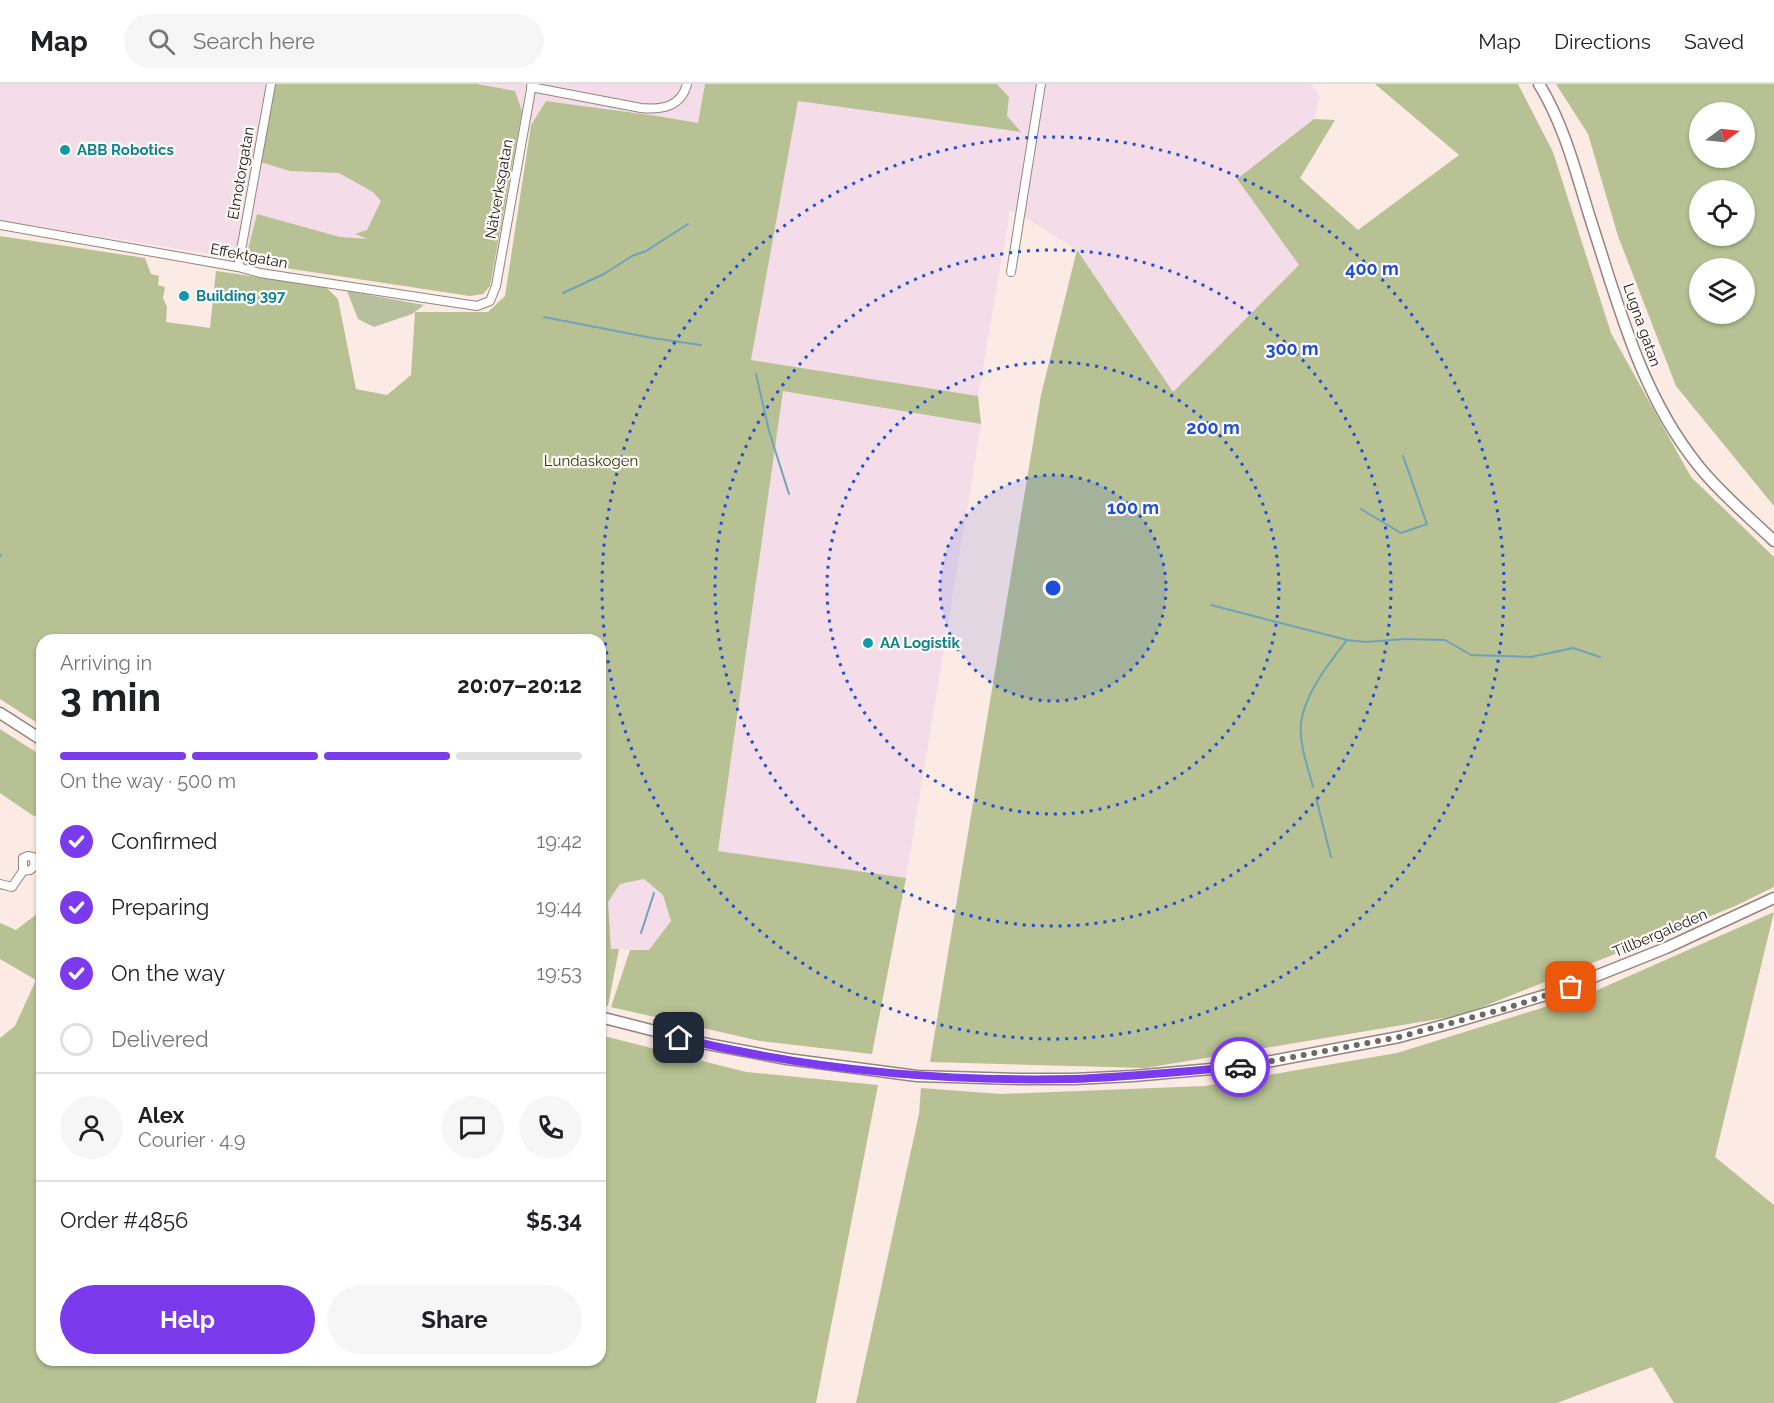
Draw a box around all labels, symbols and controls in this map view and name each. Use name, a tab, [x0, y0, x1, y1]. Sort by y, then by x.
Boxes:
search box	[124, 14, 544, 68]
text: Map	[30, 25, 88, 58]
icon: search	[145, 25, 178, 58]
text: Search here	[193, 28, 315, 54]
text: Map	[1478, 29, 1521, 54]
text: Directions	[1554, 29, 1651, 54]
text: Saved	[1684, 29, 1744, 54]
north arrow	[1689, 102, 1755, 168]
map controls	[1689, 102, 1755, 324]
street label: Elmotorgatan	[224, 125, 258, 221]
street label: Nätverksgatan	[481, 138, 517, 240]
place label: ABB Robotics	[77, 141, 174, 159]
marker: ABB Robotics	[58, 143, 72, 157]
button: locate	[1689, 180, 1755, 246]
street label: Effektgatan	[209, 240, 289, 272]
text: 400 m	[1345, 258, 1399, 279]
button: layers	[1689, 258, 1755, 324]
street label: Lugna gatan	[1619, 281, 1665, 369]
place label: Building 397	[196, 287, 286, 305]
marker: Building 397	[177, 289, 191, 303]
text: 300 m	[1265, 338, 1319, 359]
text: 200 m	[1186, 417, 1240, 438]
park label: Lundaskogen	[544, 452, 638, 470]
text: 100 m	[1107, 497, 1159, 518]
centre of rings	[1043, 578, 1063, 598]
place label: AA Logistik	[880, 634, 960, 652]
marker: AA Logistik	[861, 636, 875, 650]
text: Arriving in	[60, 651, 152, 675]
text: 20:07–20:12	[457, 672, 582, 698]
text: 3 min	[60, 674, 161, 720]
text: On the way · 500 m	[60, 769, 236, 793]
icon: check	[60, 825, 93, 858]
text: Confirmed	[111, 828, 218, 854]
text: 19:42	[537, 829, 582, 853]
icon: check	[60, 891, 93, 924]
text: Preparing	[111, 894, 209, 920]
text: 19:44	[536, 895, 582, 919]
street label: Tillbergaleden	[1610, 905, 1710, 961]
icon: check	[60, 957, 93, 990]
text: On the way	[111, 960, 225, 986]
text: 19:53	[536, 961, 582, 985]
pin	[1545, 961, 1596, 1012]
icon: bag	[1554, 970, 1587, 1003]
pin	[653, 1012, 704, 1063]
icon: home	[662, 1021, 695, 1054]
text: Delivered	[111, 1026, 209, 1052]
courier	[1210, 1037, 1270, 1097]
icon: car	[1224, 1051, 1257, 1084]
button: person	[60, 1096, 123, 1159]
button: chat	[441, 1096, 504, 1159]
button: phone	[519, 1096, 582, 1159]
text: Alex	[138, 1102, 184, 1128]
text: Courier · 4.9	[138, 1128, 246, 1152]
text: Order #4856	[60, 1207, 188, 1233]
text: $5.34	[526, 1207, 582, 1233]
button: Help	[60, 1285, 315, 1354]
button: Share	[327, 1285, 582, 1354]

